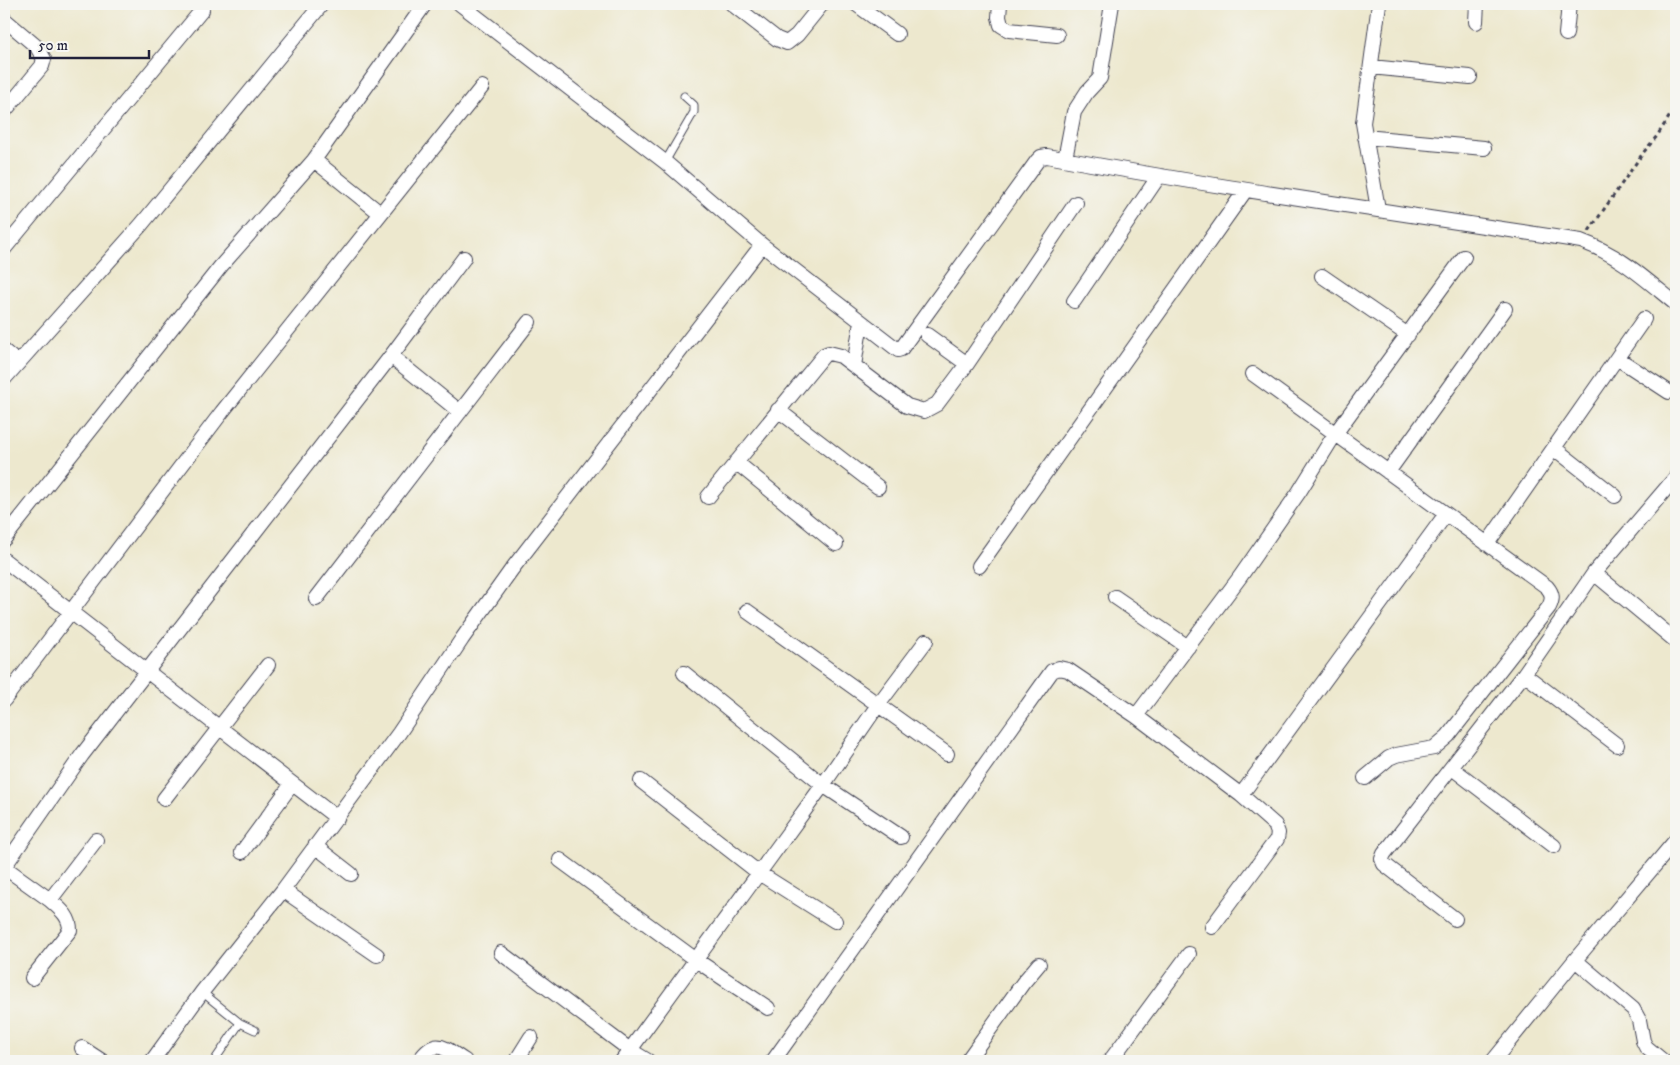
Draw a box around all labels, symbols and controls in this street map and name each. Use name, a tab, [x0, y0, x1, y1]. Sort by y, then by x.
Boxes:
scale bar	[30, 28, 149, 60]
text: 50 m	[38, 36, 68, 55]

